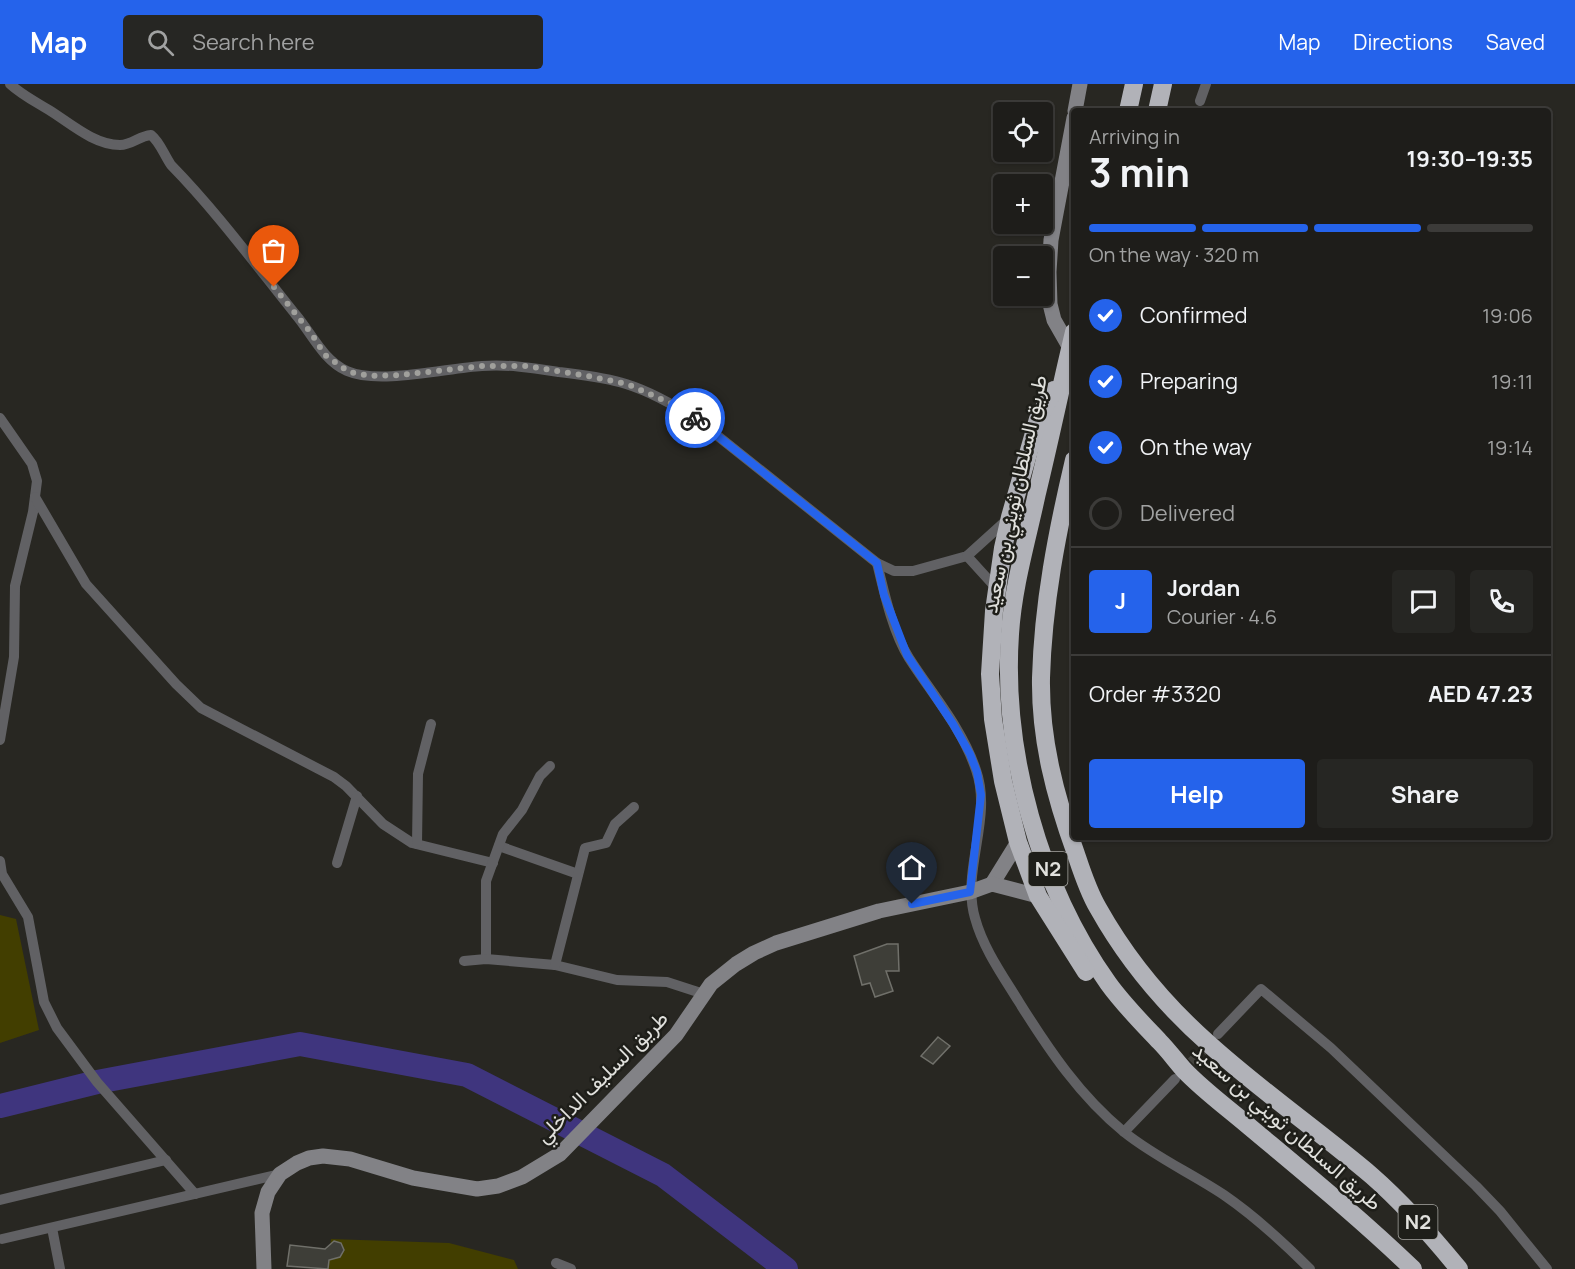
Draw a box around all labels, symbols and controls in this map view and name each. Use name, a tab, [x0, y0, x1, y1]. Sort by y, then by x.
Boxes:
search box	[123, 15, 543, 69]
text: Map	[30, 23, 87, 61]
icon: search	[144, 26, 177, 59]
text: Search here	[192, 27, 315, 57]
text: Map	[1279, 28, 1320, 56]
text: Directions	[1353, 28, 1453, 56]
text: Saved	[1486, 28, 1545, 56]
map controls	[993, 102, 1053, 306]
button: locate	[993, 102, 1053, 162]
text: Arriving in	[1089, 123, 1180, 150]
text: 19:30–19:35	[1407, 144, 1533, 174]
text: 3 min	[1089, 145, 1190, 199]
button: +	[993, 174, 1053, 234]
pin	[248, 225, 299, 287]
icon: bag	[257, 234, 290, 267]
text: On the way · 320 m	[1089, 241, 1259, 268]
button: −	[993, 246, 1053, 306]
icon: check	[1089, 299, 1122, 332]
text: Confirmed	[1140, 300, 1248, 330]
text: 19:06	[1482, 302, 1533, 329]
icon: check	[1089, 365, 1122, 398]
text: Preparing	[1140, 366, 1238, 396]
text: 19:11	[1491, 368, 1533, 395]
street label: طريق السلطان ثويني بن سعيد	[975, 372, 1057, 616]
courier	[665, 388, 725, 448]
icon: bike	[679, 402, 712, 435]
icon: check	[1089, 431, 1122, 464]
text: On the way	[1140, 432, 1252, 462]
text: 19:14	[1487, 434, 1533, 461]
text: Delivered	[1140, 498, 1235, 528]
button: chat	[1392, 570, 1455, 633]
button: phone	[1470, 570, 1533, 633]
text: Jordan	[1167, 573, 1240, 603]
text: J	[1115, 586, 1126, 616]
text: Courier · 4.6	[1167, 603, 1277, 630]
text: Order #3320	[1089, 679, 1221, 709]
text: AED 47.23	[1428, 679, 1533, 709]
button: Help	[1089, 759, 1305, 828]
button: Share	[1317, 759, 1533, 828]
pin	[886, 842, 937, 904]
icon: home	[895, 851, 928, 884]
road number: N2	[1028, 852, 1068, 886]
street label: طريق السليف الداخلي	[529, 1004, 677, 1152]
street label: طريق السلطان ثويني بن سعيد	[1184, 1036, 1388, 1219]
road number: N2	[1398, 1205, 1438, 1239]

